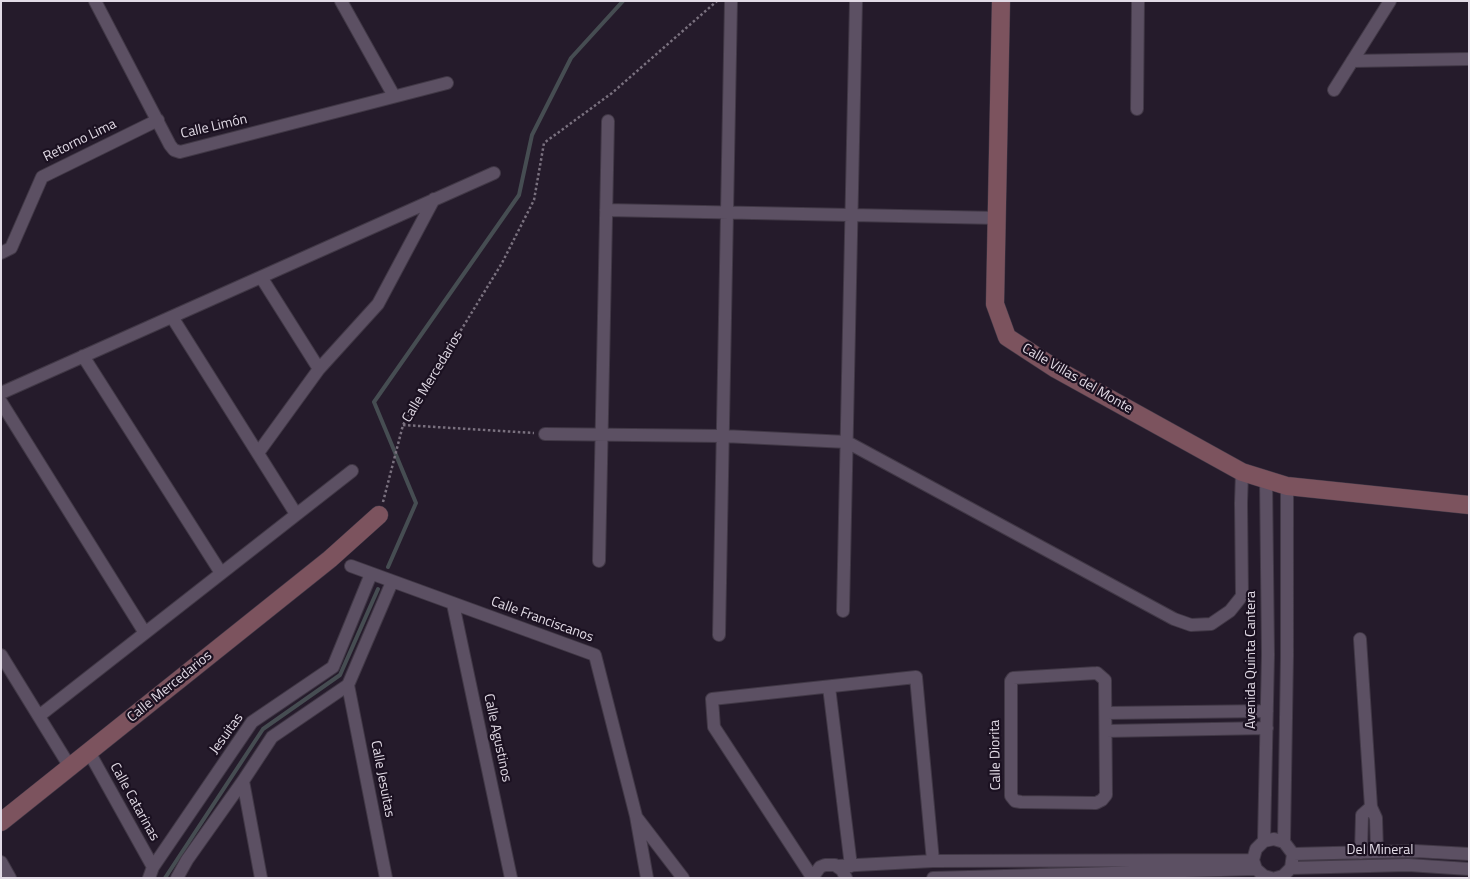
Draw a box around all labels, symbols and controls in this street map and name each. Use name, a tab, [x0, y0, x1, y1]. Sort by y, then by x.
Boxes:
street label: Calle Limón	[179, 111, 249, 143]
street label: Retorno Lima	[41, 116, 119, 166]
street label: Calle Mercedarios	[399, 328, 467, 426]
street label: Calle Villas del Monte	[1019, 341, 1135, 417]
street label: Avenida Quinta Cantera	[1244, 591, 1260, 729]
street label: Calle Franciscanos	[488, 594, 596, 646]
street label: Calle Mercedarios	[124, 648, 216, 726]
street label: Calle Agustinos	[479, 692, 515, 784]
street label: Jesuitas	[207, 710, 247, 758]
street label: Calle Diorita	[987, 720, 1005, 790]
street label: Calle Jesuitas	[366, 739, 398, 819]
street label: Calle Catarinas	[106, 760, 162, 844]
street label: Del Mineral	[1347, 843, 1413, 859]

